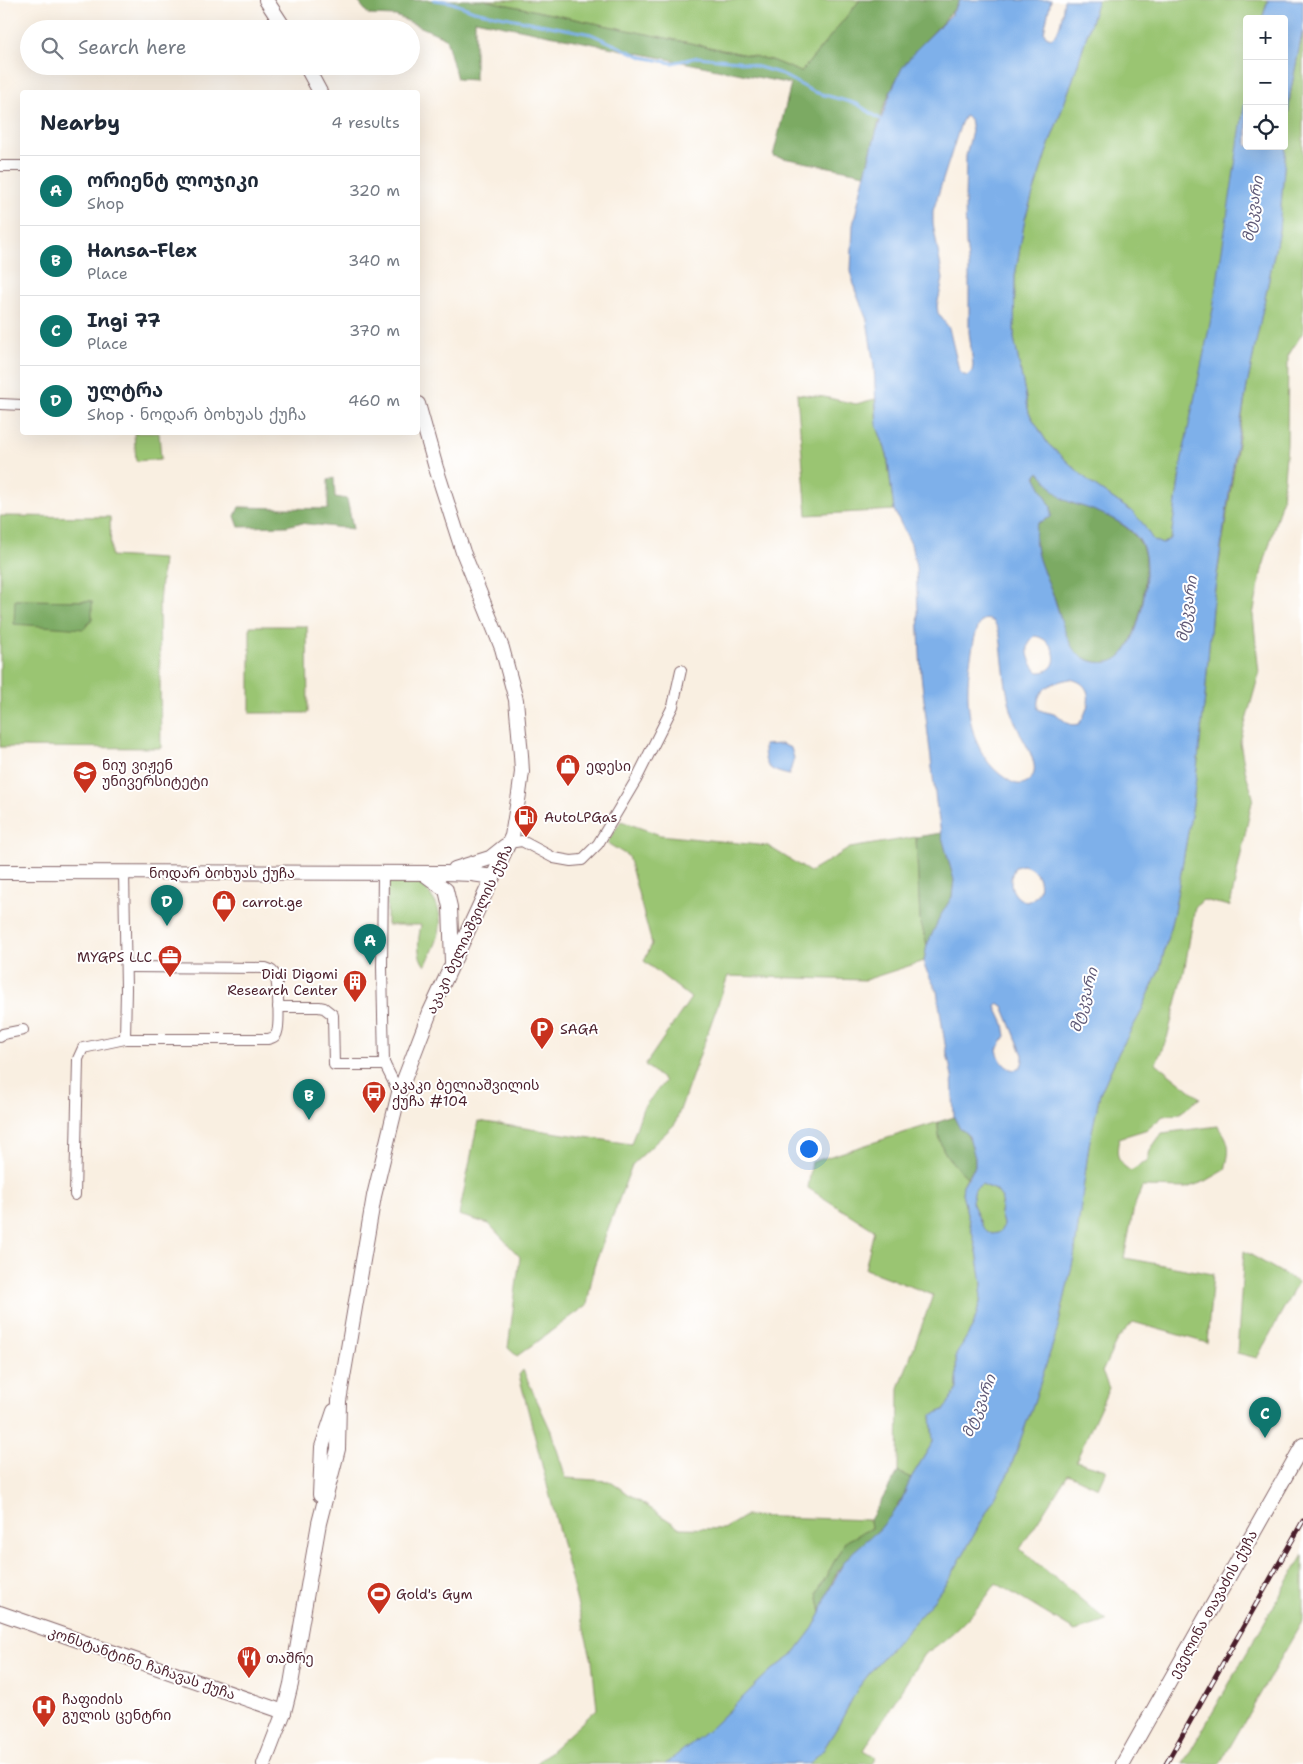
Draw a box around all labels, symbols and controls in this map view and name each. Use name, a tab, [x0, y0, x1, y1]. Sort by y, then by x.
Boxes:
map controls	[1243, 15, 1288, 150]
button: +	[1243, 15, 1288, 60]
search box	[20, 20, 420, 75]
icon: search	[38, 34, 66, 62]
text: Search here	[78, 35, 187, 60]
button: −	[1243, 60, 1288, 105]
button: locate	[1243, 105, 1288, 150]
text: Nearby	[40, 109, 120, 137]
text: 4 results	[331, 112, 400, 133]
text: ორიენტ ლოჯიკი	[87, 168, 259, 193]
water label: მტკვარი	[1238, 173, 1268, 243]
text: A	[50, 180, 62, 201]
text: 320 m	[349, 180, 400, 201]
text: Shop	[87, 193, 124, 214]
text: Hansa-Flex	[87, 238, 197, 263]
text: B	[51, 250, 61, 271]
text: 340 m	[348, 250, 400, 271]
text: Place	[87, 263, 128, 284]
text: Ingi 77	[87, 308, 161, 333]
text: C	[51, 320, 61, 341]
text: 370 m	[349, 320, 400, 341]
text: Place	[87, 333, 128, 354]
text: ულტრა	[87, 378, 163, 403]
text: D	[50, 390, 62, 411]
text: 460 m	[348, 390, 400, 411]
text: Shop · ნოდარ ბოხუას ქუჩა	[87, 404, 306, 425]
water label: მტკვარი	[1172, 573, 1202, 643]
shop icon: ედესი	[555, 753, 581, 787]
place label: ნიუ ვიჟენ უნივერსიტეტი	[102, 756, 209, 790]
place label: ედესი	[586, 757, 631, 775]
school or university icon: ნიუ ვიჟენ უნივერსიტეტი	[72, 760, 98, 794]
fuel station icon: AutoLPGas	[513, 804, 539, 838]
place label: AutoLPGas	[544, 808, 617, 826]
street label: აკაკი ბელიაშვილის ქუჩა	[422, 841, 516, 1017]
street label: ნოდარ ბოხუას ქუჩა	[149, 864, 295, 882]
pin: D	[151, 885, 183, 926]
shop icon: carrot.ge	[211, 889, 237, 923]
place label: carrot.ge	[242, 893, 303, 911]
pin: A	[354, 924, 386, 965]
office icon: MYGPS LLC	[157, 944, 183, 978]
place label: MYGPS LLC	[77, 948, 152, 966]
water label: მტკვარი	[1065, 964, 1103, 1035]
place label: Didi Digomi Research Center	[227, 965, 338, 999]
building icon: Didi Digomi Research Center	[342, 969, 368, 1003]
parking icon: SAGA	[529, 1016, 555, 1050]
place label: SAGA	[560, 1020, 598, 1038]
place label: აკაკი ბელიაშვილის ქუჩა #104	[392, 1076, 540, 1110]
pin: B	[293, 1079, 325, 1120]
bus stop icon: აკაკი ბელიაშვილის ქუჩა #104	[361, 1080, 387, 1114]
your location	[796, 1136, 822, 1162]
water label: მტკვარი	[957, 1370, 1001, 1440]
pin: C	[1249, 1397, 1281, 1438]
street label: ეველინა თავაძის ქუჩა	[1165, 1527, 1261, 1681]
sports icon: Gold's Gym	[366, 1581, 392, 1615]
place label: Gold's Gym	[396, 1585, 473, 1603]
street label: კონსტანტინე ჩაჩავას ქუჩა	[46, 1623, 238, 1703]
restaurant icon: თაშრე	[236, 1645, 262, 1679]
place label: თაშრე	[266, 1649, 314, 1667]
place label: ჩაფიძის გულის ცენტრი	[62, 1690, 171, 1724]
hospital icon: ჩაფიძის გულის ცენტრი	[31, 1694, 57, 1728]

